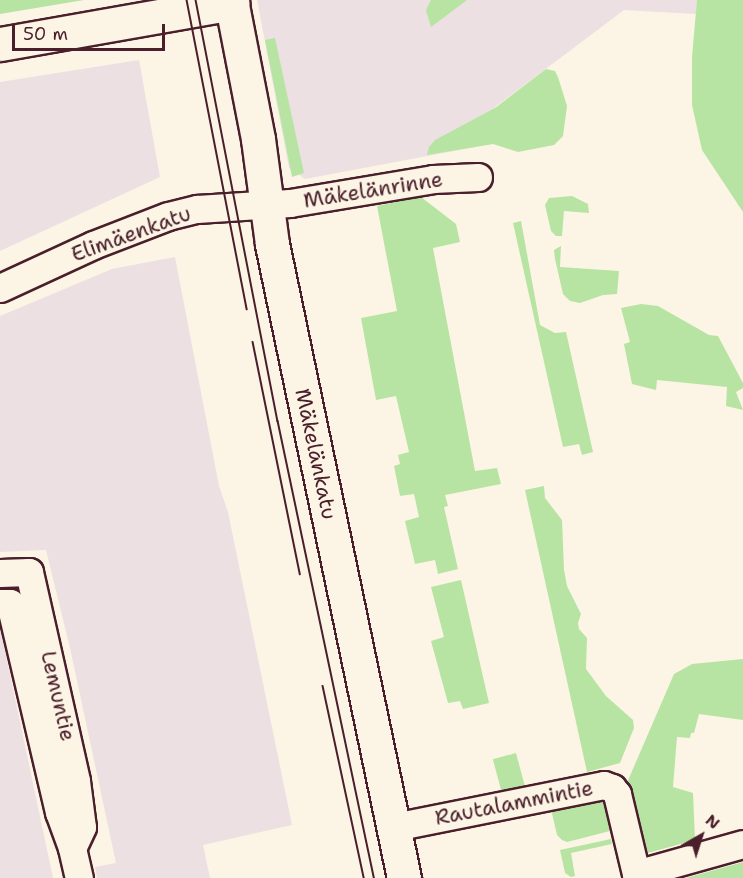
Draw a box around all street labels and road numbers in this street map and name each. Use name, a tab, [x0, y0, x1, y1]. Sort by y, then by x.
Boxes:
street label: Mäkelänrinne	[302, 167, 444, 213]
street label: Elimäenkatu	[68, 201, 194, 267]
street label: Mäkelänkatu	[290, 386, 342, 522]
street label: Lemuntie	[35, 649, 81, 743]
street label: Rautalammintie	[433, 775, 595, 831]

